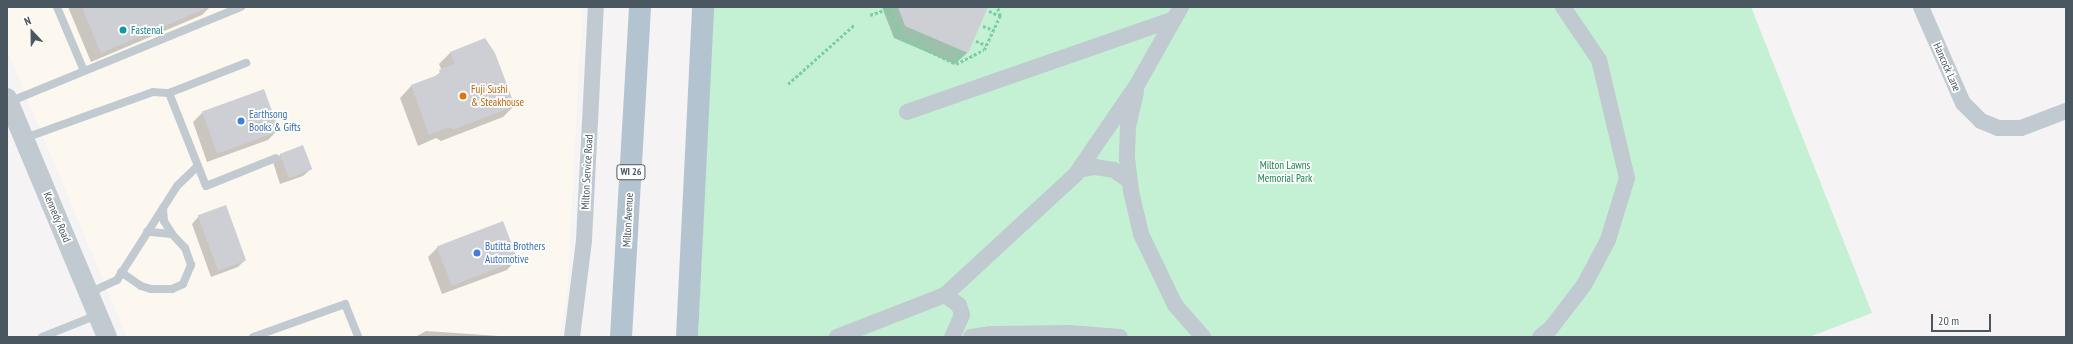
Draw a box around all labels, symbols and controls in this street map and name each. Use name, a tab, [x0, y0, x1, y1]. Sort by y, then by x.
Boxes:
north arrow	[12, 12, 52, 52]
text: N	[22, 13, 33, 28]
place label: Fastenal	[131, 23, 163, 37]
marker: Fastenal	[118, 25, 128, 35]
street label: Hancock Lane	[1930, 40, 1964, 94]
place label: Fuji Sushi & Steakhouse	[471, 83, 524, 109]
marker: Fuji Sushi & Steakhouse	[458, 91, 468, 101]
place label: Earthsong Books & Gifts	[249, 108, 301, 134]
marker: Earthsong Books & Gifts	[236, 116, 246, 126]
street label: Milton Service Road	[578, 134, 596, 210]
park label: Milton Lawns Memorial Park	[1258, 159, 1312, 185]
road number: WI 26	[616, 164, 646, 180]
street label: Kennedy Road	[40, 190, 74, 244]
street label: Milton Avenue	[620, 192, 636, 248]
place label: Butitta Brothers Automotive	[485, 240, 545, 266]
marker: Butitta Brothers Automotive	[472, 248, 482, 258]
scale bar	[1933, 306, 1993, 332]
text: 20 m	[1938, 313, 1959, 328]

